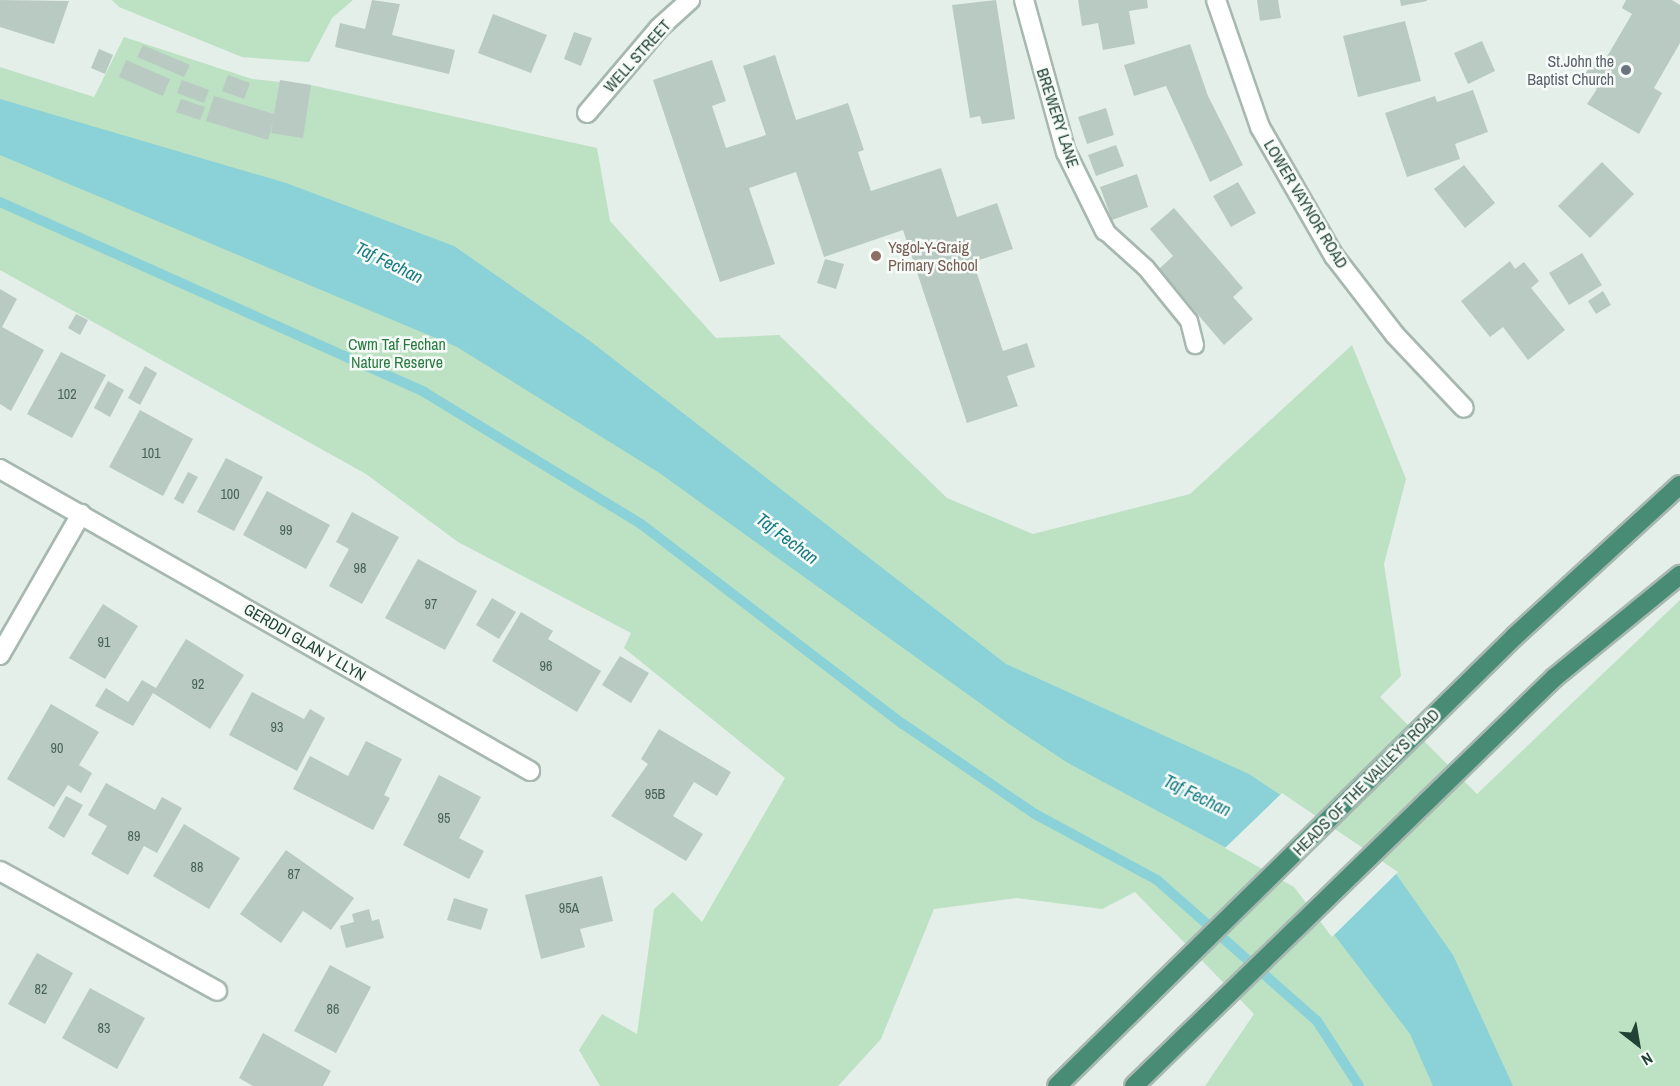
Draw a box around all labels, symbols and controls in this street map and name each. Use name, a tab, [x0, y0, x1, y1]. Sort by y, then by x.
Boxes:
street label: WELL STREET	[599, 16, 675, 96]
place label: St.John the Baptist Church	[1527, 51, 1614, 89]
marker: St.John the Baptist Church	[1619, 63, 1633, 77]
street label: BREWERY LANE	[1033, 66, 1083, 170]
street label: LOWER VAYNOR ROAD	[1260, 136, 1352, 272]
water label: Taf Fechan	[352, 237, 426, 289]
place label: Ysgol-Y-Graig Primary School	[888, 237, 978, 275]
marker: Ysgol-Y-Graig Primary School	[869, 249, 883, 263]
park label: Cwm Taf Fechan Nature Reserve	[348, 334, 446, 372]
house number: 102	[57, 386, 77, 402]
house number: 101	[141, 445, 161, 461]
house number: 100	[220, 486, 240, 502]
water label: Taf Fechan	[752, 509, 822, 569]
house number: 99	[280, 522, 292, 538]
house number: 98	[354, 560, 366, 576]
house number: 97	[425, 596, 437, 612]
street label: GERDDI GLAN Y LLYN	[240, 599, 370, 685]
house number: 91	[98, 634, 110, 650]
house number: 96	[540, 658, 552, 674]
house number: 92	[192, 676, 204, 692]
street label: HEADS OF THE VALLEYS ROAD	[1289, 705, 1443, 859]
house number: 93	[271, 719, 283, 735]
house number: 90	[51, 740, 63, 756]
water label: Taf Fechan	[1160, 770, 1234, 822]
house number: 95B	[645, 786, 665, 802]
house number: 95	[438, 810, 450, 826]
house number: 89	[128, 828, 140, 844]
house number: 88	[191, 859, 203, 875]
house number: 87	[288, 866, 300, 882]
house number: 95A	[559, 900, 579, 916]
house number: 82	[35, 981, 47, 997]
house number: 86	[327, 1001, 339, 1017]
north arrow	[1608, 1014, 1668, 1074]
house number: 83	[98, 1020, 110, 1036]
text: N	[1638, 1048, 1657, 1071]

